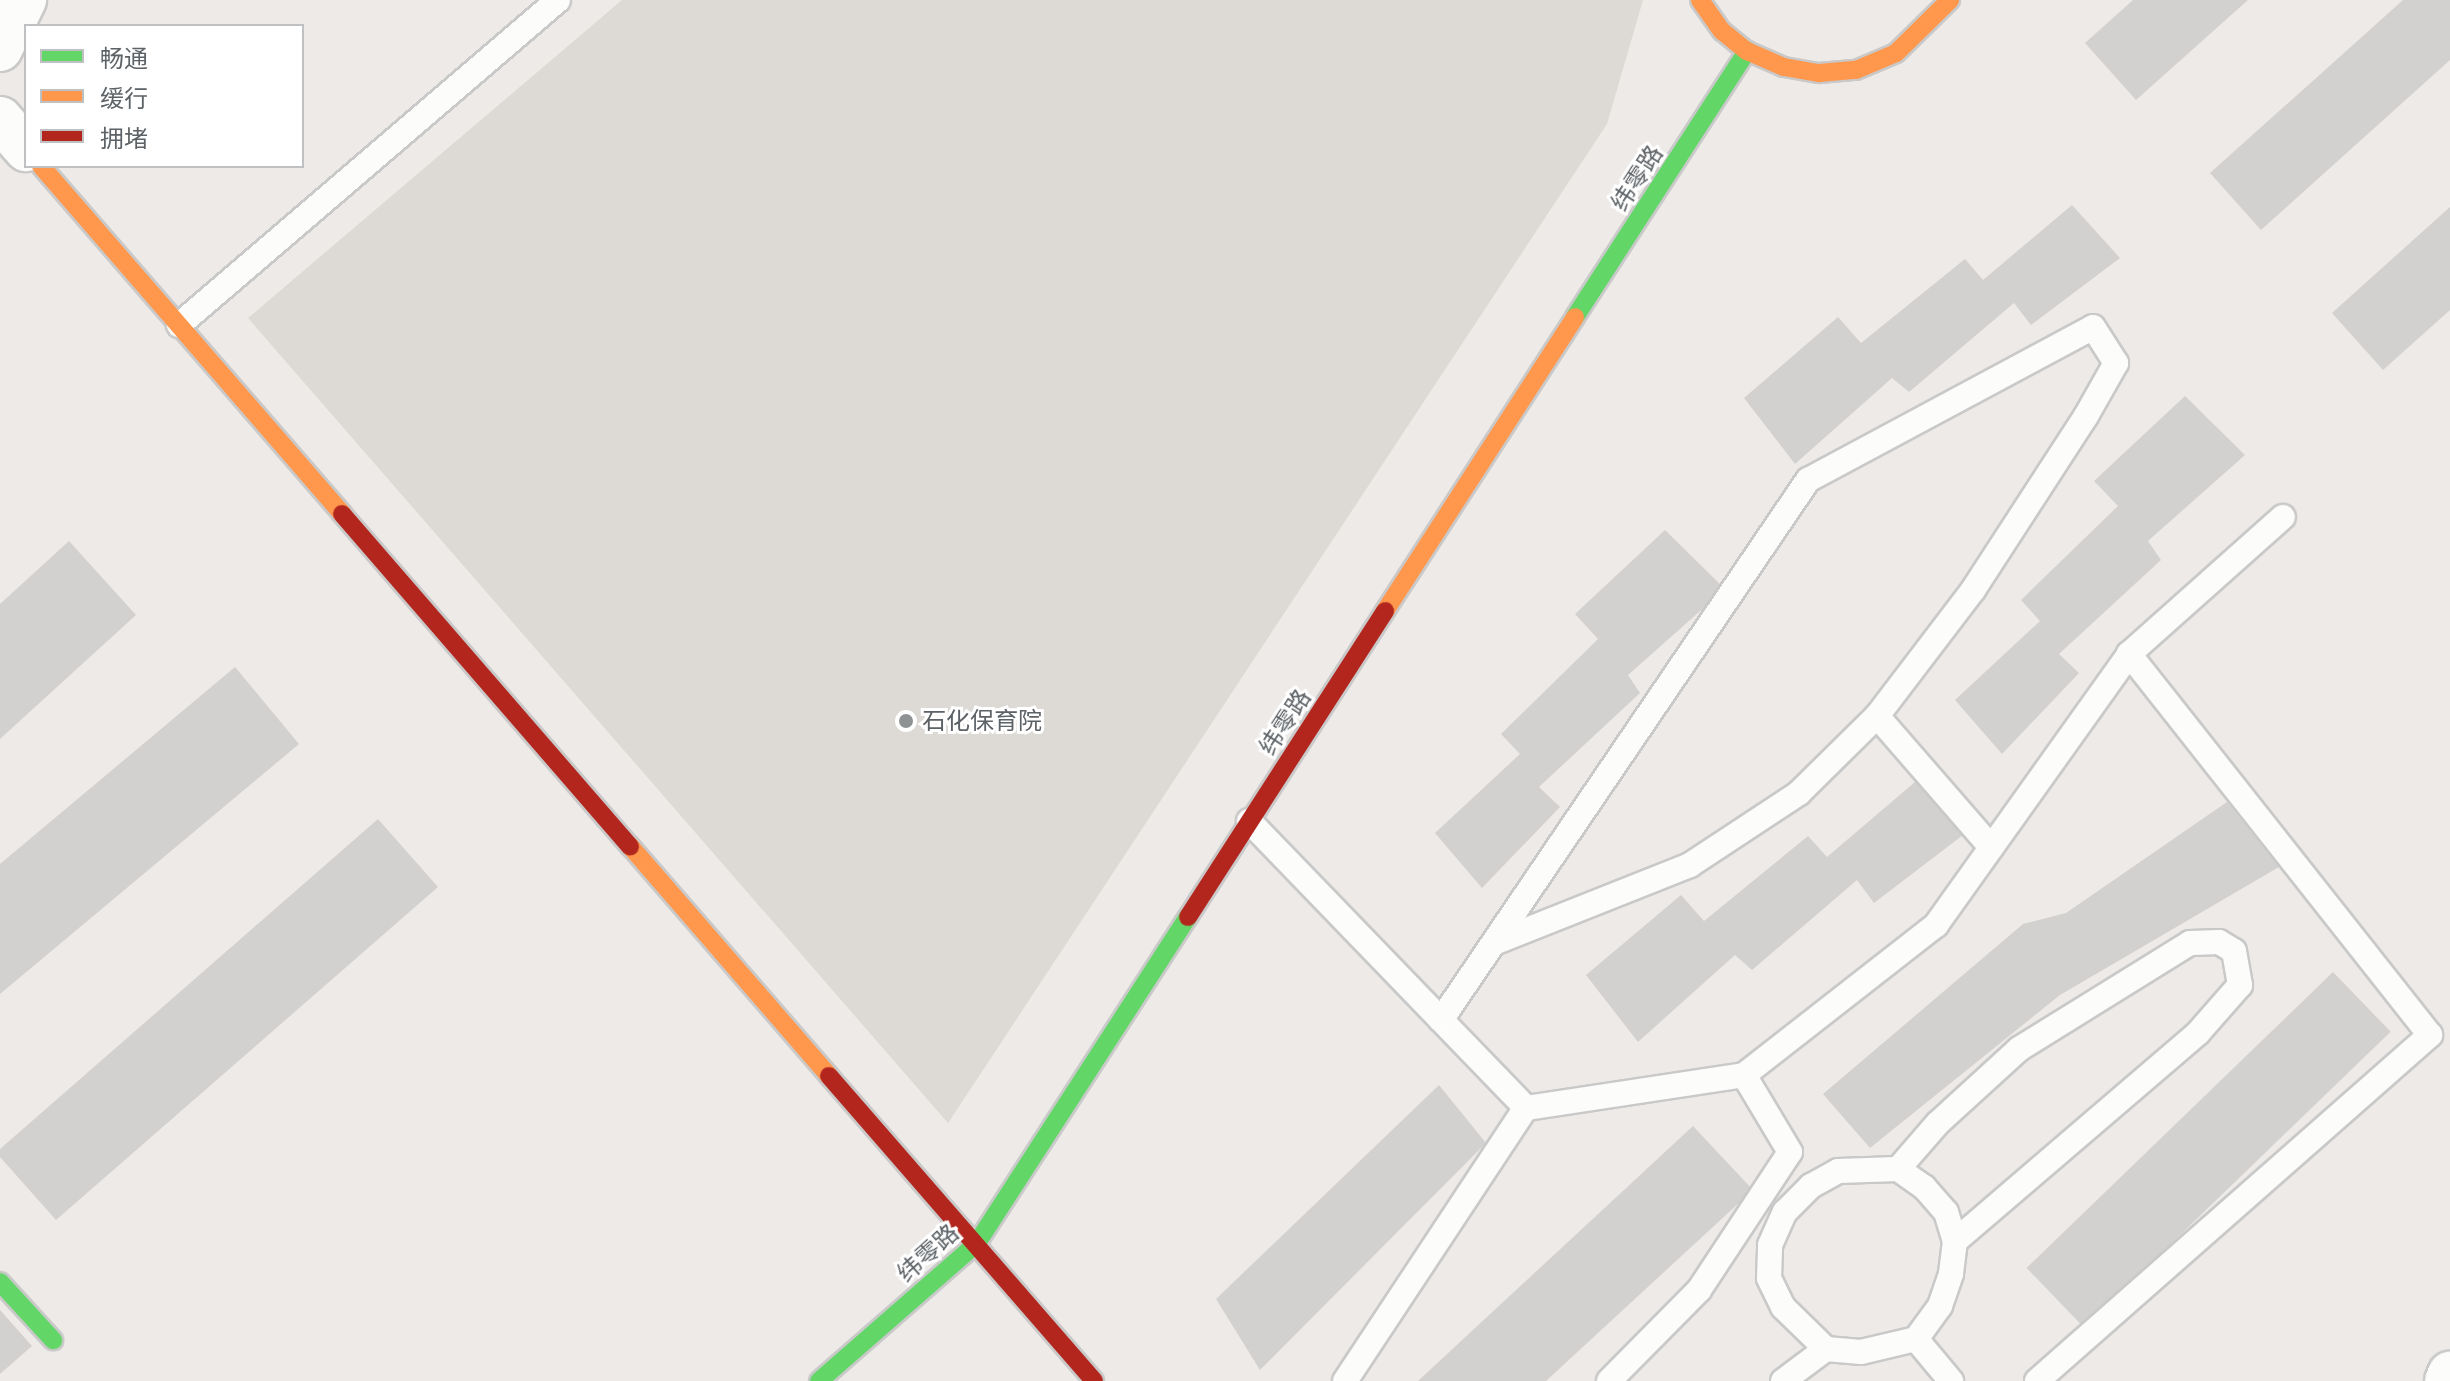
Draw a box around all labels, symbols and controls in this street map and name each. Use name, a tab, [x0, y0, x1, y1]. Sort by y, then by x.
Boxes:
legend	[24, 24, 304, 168]
text: 畅通	[100, 44, 148, 73]
text: 缓行	[100, 84, 148, 113]
text: 拥堵	[100, 124, 148, 153]
street label: 纬零路	[1605, 140, 1669, 216]
street label: 纬零路	[1253, 684, 1317, 760]
place label: 石化保育院	[922, 707, 1042, 735]
marker: 石化保育院	[897, 712, 915, 730]
street label: 纬零路	[892, 1218, 964, 1288]

